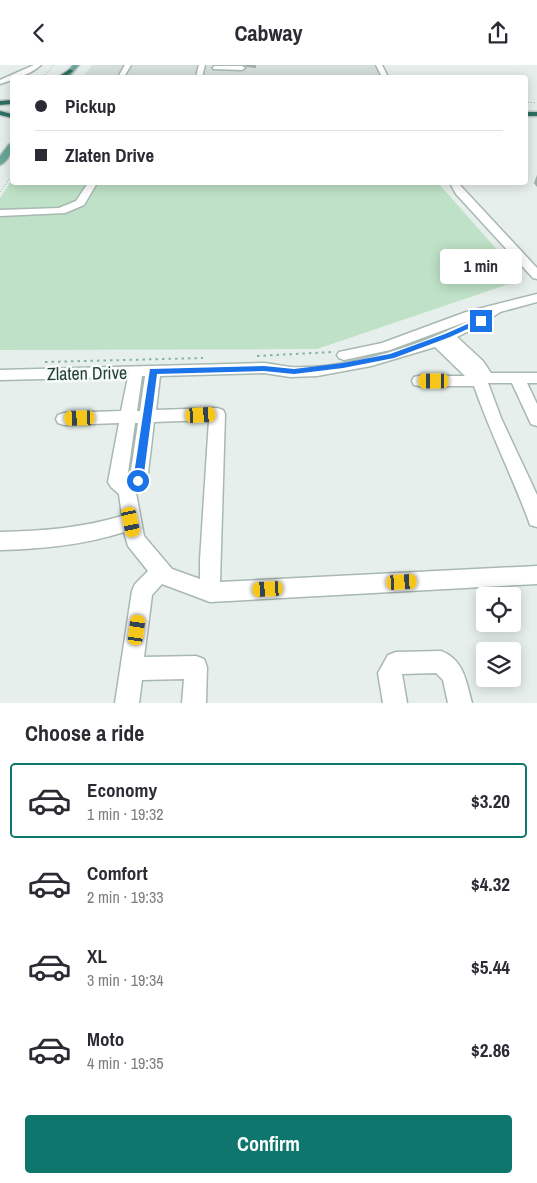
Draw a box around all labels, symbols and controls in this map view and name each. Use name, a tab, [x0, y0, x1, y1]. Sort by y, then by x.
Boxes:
text: Cabway	[234, 18, 303, 48]
icon: back	[25, 19, 53, 47]
icon: share	[484, 19, 512, 47]
text: Pickup	[65, 93, 116, 119]
text: Zlaten Drive	[65, 142, 154, 168]
callout: 1 min	[440, 249, 522, 283]
text: 1 min	[464, 255, 498, 277]
route end	[470, 310, 492, 332]
street label: Zlaten Drive	[47, 360, 127, 386]
car	[419, 374, 449, 389]
car	[185, 407, 216, 423]
car	[64, 410, 95, 426]
route start	[127, 470, 149, 492]
car	[120, 506, 141, 538]
car	[386, 574, 417, 590]
car	[252, 581, 283, 597]
map controls	[476, 587, 521, 687]
button: locate	[476, 587, 521, 632]
car	[127, 614, 146, 646]
button: layers	[476, 642, 521, 687]
text: Choose a ride	[25, 718, 144, 748]
text: Economy	[87, 777, 157, 803]
icon: car	[27, 778, 72, 823]
text: $3.20	[471, 788, 510, 814]
text: 1 min · 19:32	[87, 803, 164, 825]
text: Comfort	[87, 860, 148, 886]
icon: car	[27, 861, 72, 906]
text: $4.32	[471, 871, 510, 897]
text: 2 min · 19:33	[87, 886, 164, 908]
text: XL	[87, 943, 107, 969]
icon: car	[27, 944, 72, 989]
text: $5.44	[471, 954, 510, 980]
text: 3 min · 19:34	[87, 969, 164, 991]
text: Moto	[87, 1026, 124, 1052]
icon: car	[27, 1027, 72, 1072]
text: $2.86	[471, 1037, 510, 1063]
text: 4 min · 19:35	[87, 1052, 164, 1074]
button: Confirm	[25, 1115, 512, 1173]

